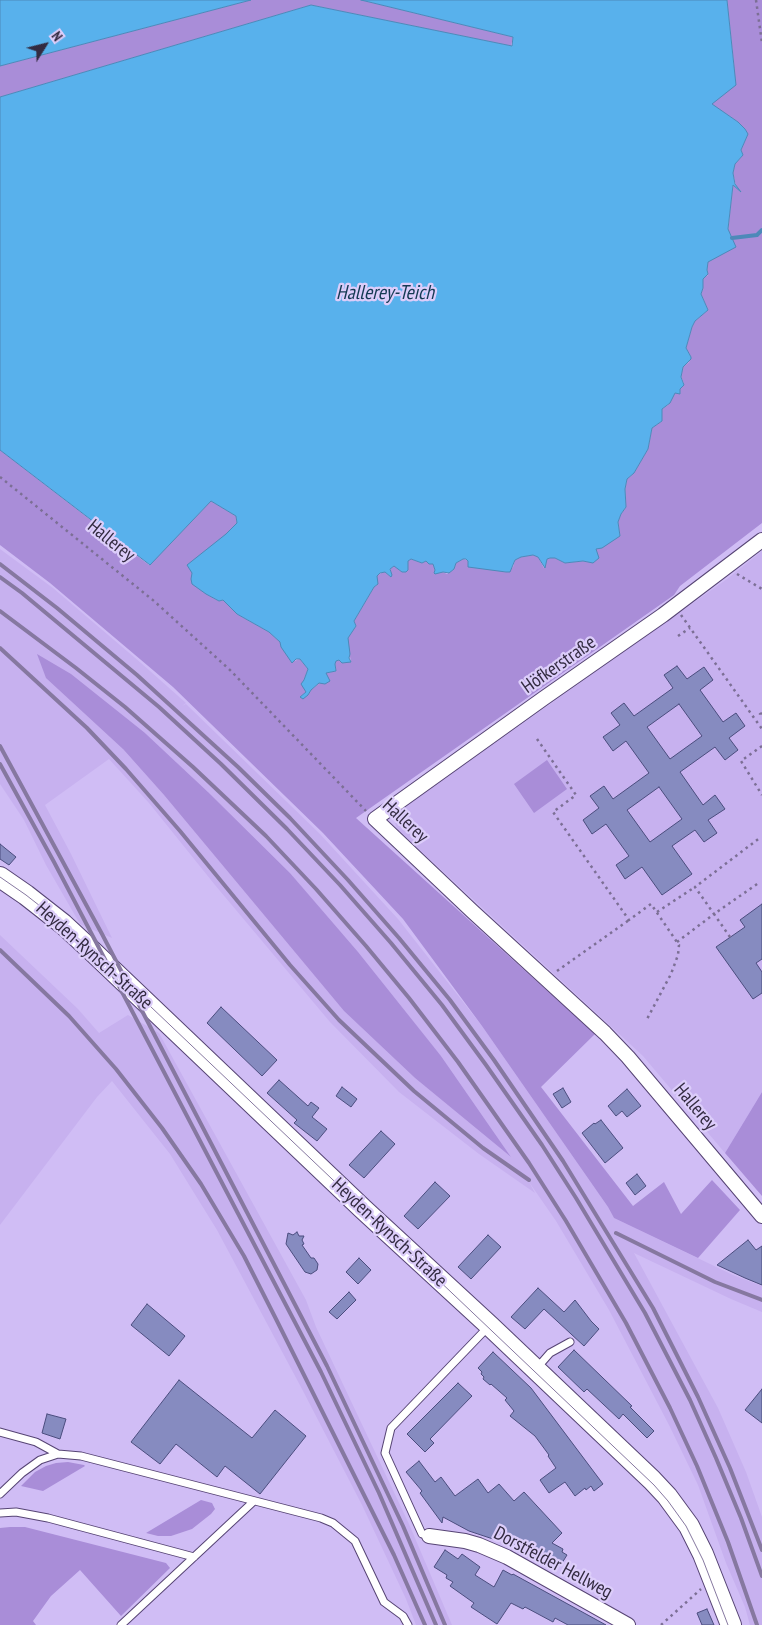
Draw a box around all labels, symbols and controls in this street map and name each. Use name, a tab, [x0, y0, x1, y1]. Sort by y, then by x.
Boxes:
north arrow	[20, 20, 70, 70]
text: N	[48, 28, 67, 45]
water label: Hallerey-Teich	[336, 281, 434, 305]
street label: Hallerey	[83, 515, 139, 567]
street label: Höfkerstraße	[518, 631, 600, 699]
street label: Hallerey	[377, 794, 433, 848]
street label: Heyden-Rynsch-Straße	[31, 898, 157, 1014]
street label: Hallerey	[669, 1079, 721, 1135]
street label: Heyden-Rynsch-Straße	[327, 1174, 451, 1292]
street label: Dorstfelder Hellweg	[490, 1522, 616, 1604]

